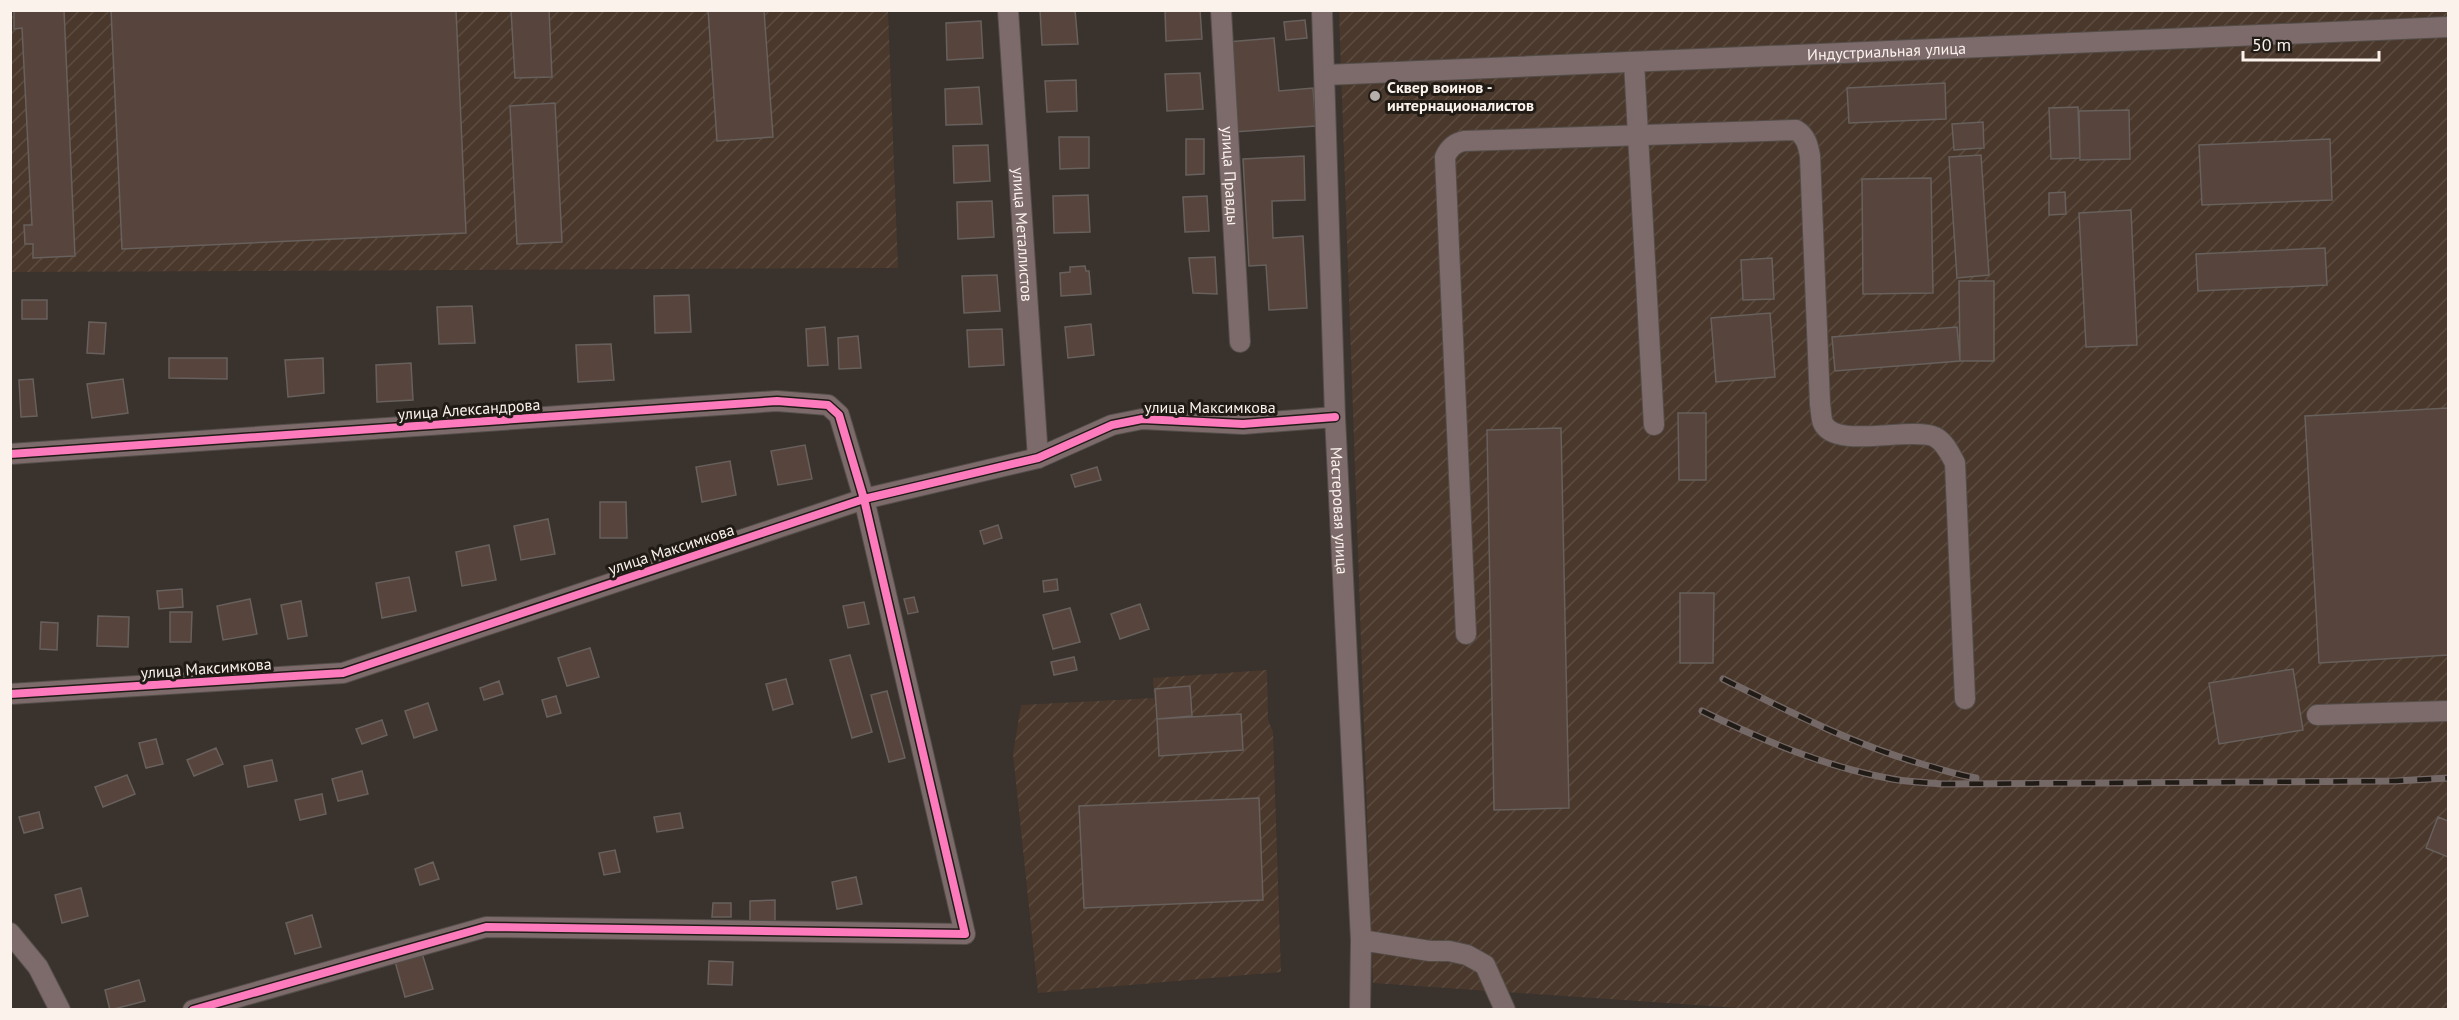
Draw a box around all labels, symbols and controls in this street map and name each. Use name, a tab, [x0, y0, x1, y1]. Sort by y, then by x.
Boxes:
scale bar	[2243, 24, 2380, 62]
text: 50 m	[2252, 33, 2291, 56]
street label: Индустриальная улица	[1807, 38, 1966, 64]
place label: Сквер воинов - интернационалистов	[1387, 77, 1534, 115]
marker: Сквер воинов - интернационалистов	[1368, 89, 1382, 103]
street label: улица Правды	[1218, 126, 1243, 226]
street label: улица Металлистов	[1009, 167, 1038, 302]
street label: улица Александрова	[397, 394, 541, 424]
street label: улица Максимкова	[1144, 397, 1276, 417]
street label: Мастеровая улица	[1327, 446, 1353, 575]
street label: улица Максимкова	[605, 519, 737, 579]
street label: улица Максимкова	[140, 653, 272, 683]

